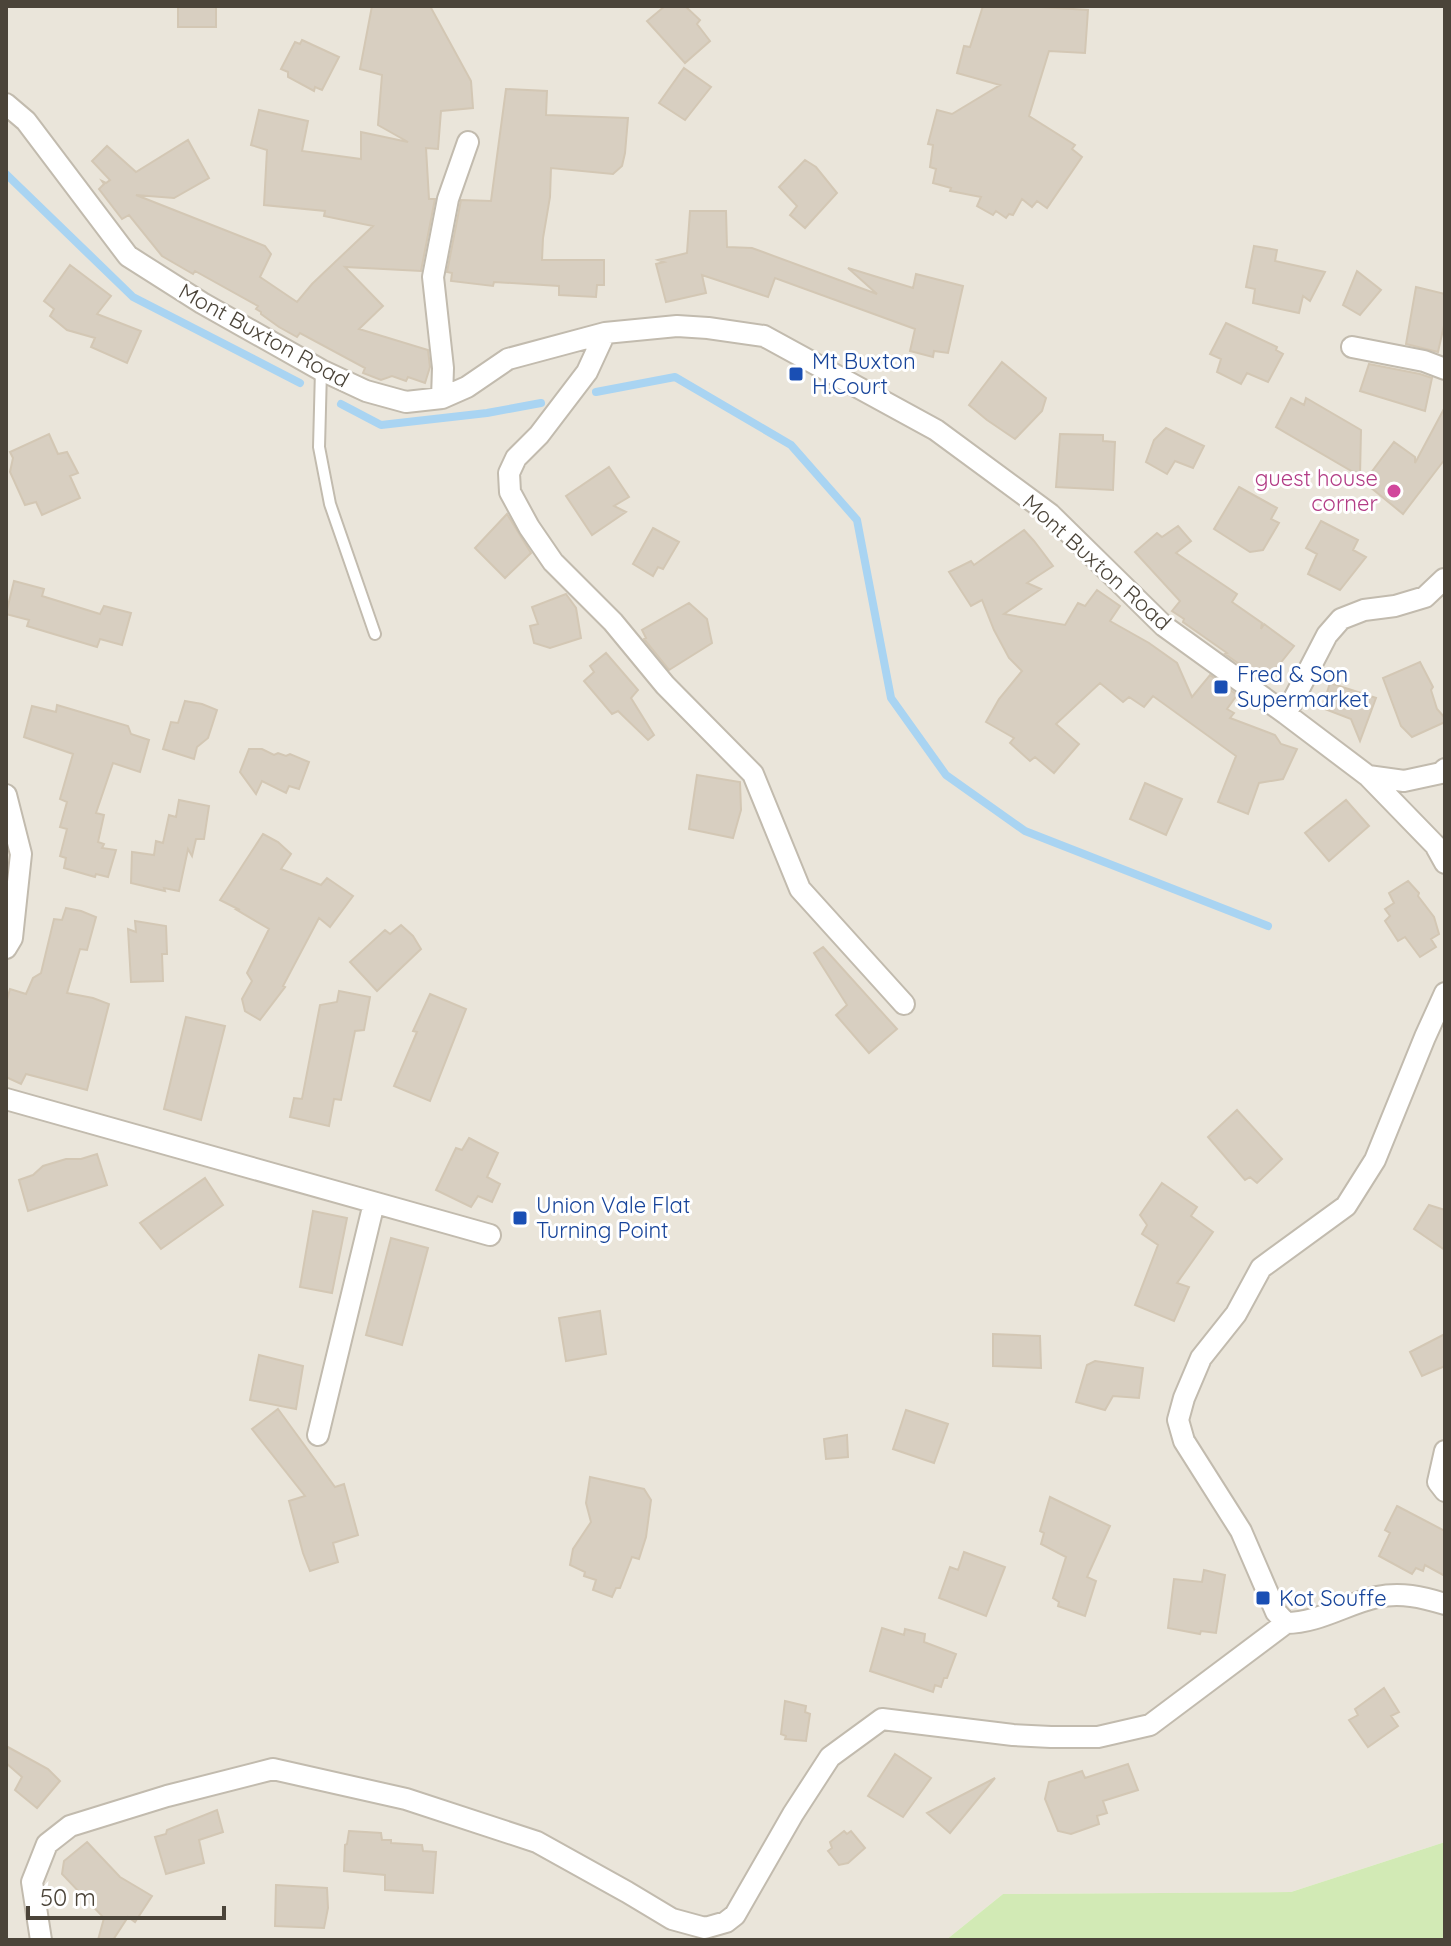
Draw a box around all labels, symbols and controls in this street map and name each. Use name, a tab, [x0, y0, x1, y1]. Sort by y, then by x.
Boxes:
street label: Mont Buxton Road	[174, 277, 354, 393]
place label: Mt Buxton H.Court	[812, 347, 916, 400]
marker: Mt Buxton H.Court	[787, 365, 805, 383]
place label: guest house corner	[1255, 464, 1379, 517]
marker: guest house corner	[1385, 482, 1403, 500]
street label: Mont Buxton Road	[1017, 488, 1177, 636]
place label: Fred & Son Supermarket	[1237, 660, 1369, 713]
marker: Fred & Son Supermarket	[1212, 678, 1230, 696]
place label: Union Vale Flat Turning Point	[536, 1191, 690, 1244]
marker: Union Vale Flat Turning Point	[511, 1209, 529, 1227]
place label: Kot Souffe	[1279, 1584, 1387, 1612]
marker: Kot Souffe	[1254, 1589, 1272, 1607]
scale bar	[28, 1870, 224, 1920]
text: 50 m	[40, 1882, 96, 1912]

